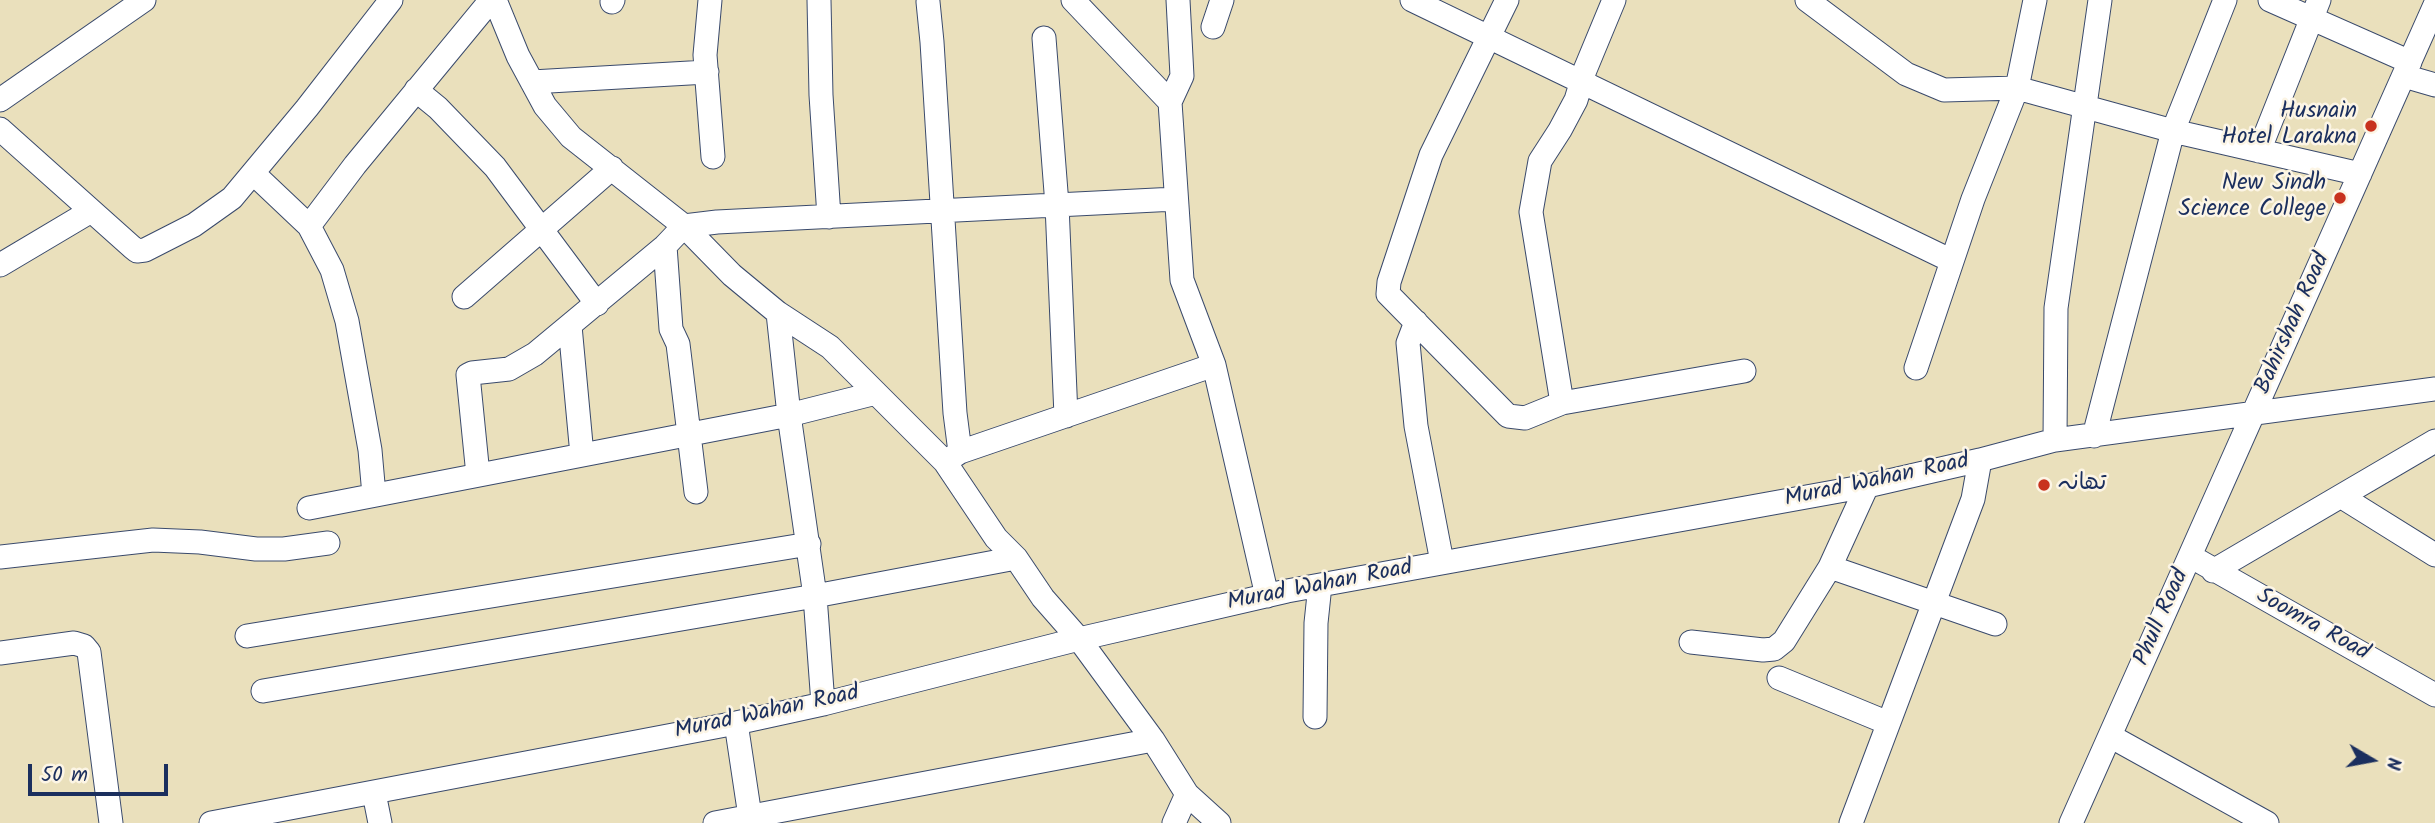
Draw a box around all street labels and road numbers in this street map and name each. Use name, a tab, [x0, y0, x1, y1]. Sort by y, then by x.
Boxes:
street label: Bahirshah Road	[2251, 249, 2337, 399]
street label: Murad Wahan Road	[1782, 449, 1972, 515]
street label: Murad Wahan Road	[1225, 556, 1415, 618]
street label: Phull Road	[2130, 566, 2196, 670]
street label: Soomra Road	[2251, 584, 2373, 668]
street label: Murad Wahan Road	[672, 681, 862, 747]

